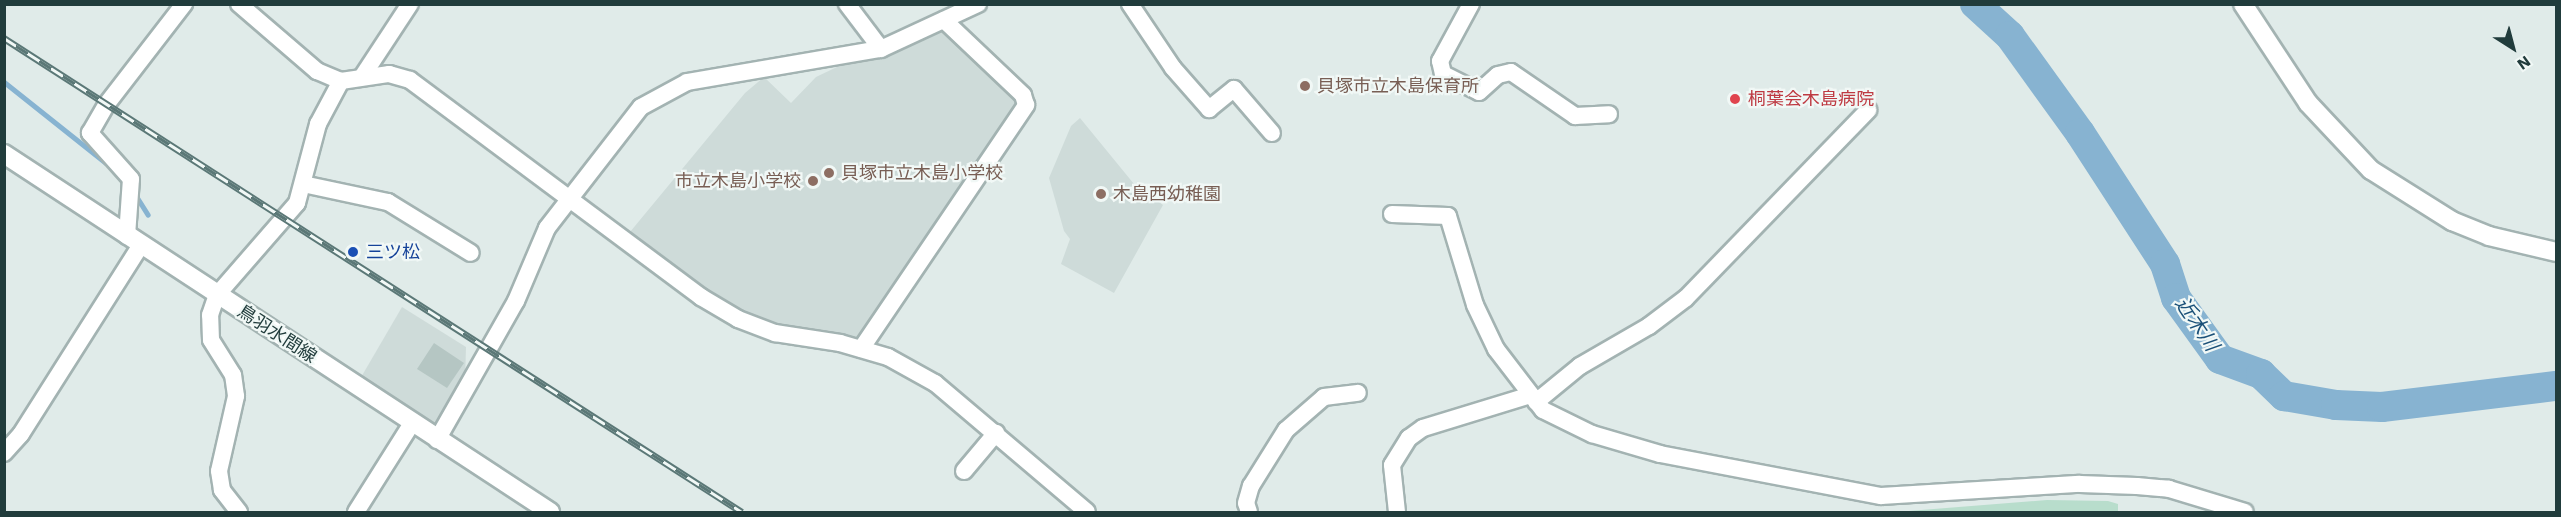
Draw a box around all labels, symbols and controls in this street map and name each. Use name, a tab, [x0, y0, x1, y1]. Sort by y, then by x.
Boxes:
north arrow	[2483, 18, 2543, 78]
text: N	[2513, 52, 2534, 74]
place label: 貝塚市立木島保育所	[1317, 75, 1479, 97]
marker: 貝塚市立木島保育所	[1298, 79, 1312, 93]
place label: 桐葉会木島病院	[1748, 88, 1874, 110]
marker: 桐葉会木島病院	[1726, 90, 1744, 108]
place label: 貝塚市立木島小学校	[841, 162, 1003, 184]
marker: 貝塚市立木島小学校	[822, 166, 836, 180]
place label: 市立木島小学校	[675, 170, 801, 192]
marker: 市立木島小学校	[806, 174, 820, 188]
place label: 木島西幼稚園	[1113, 183, 1221, 205]
marker: 木島西幼稚園	[1094, 187, 1108, 201]
place label: 三ツ松	[366, 241, 420, 263]
marker: 三ツ松	[344, 243, 362, 261]
water label: 近木川	[2170, 292, 2224, 356]
street label: 鳥羽水間線	[233, 300, 321, 368]

